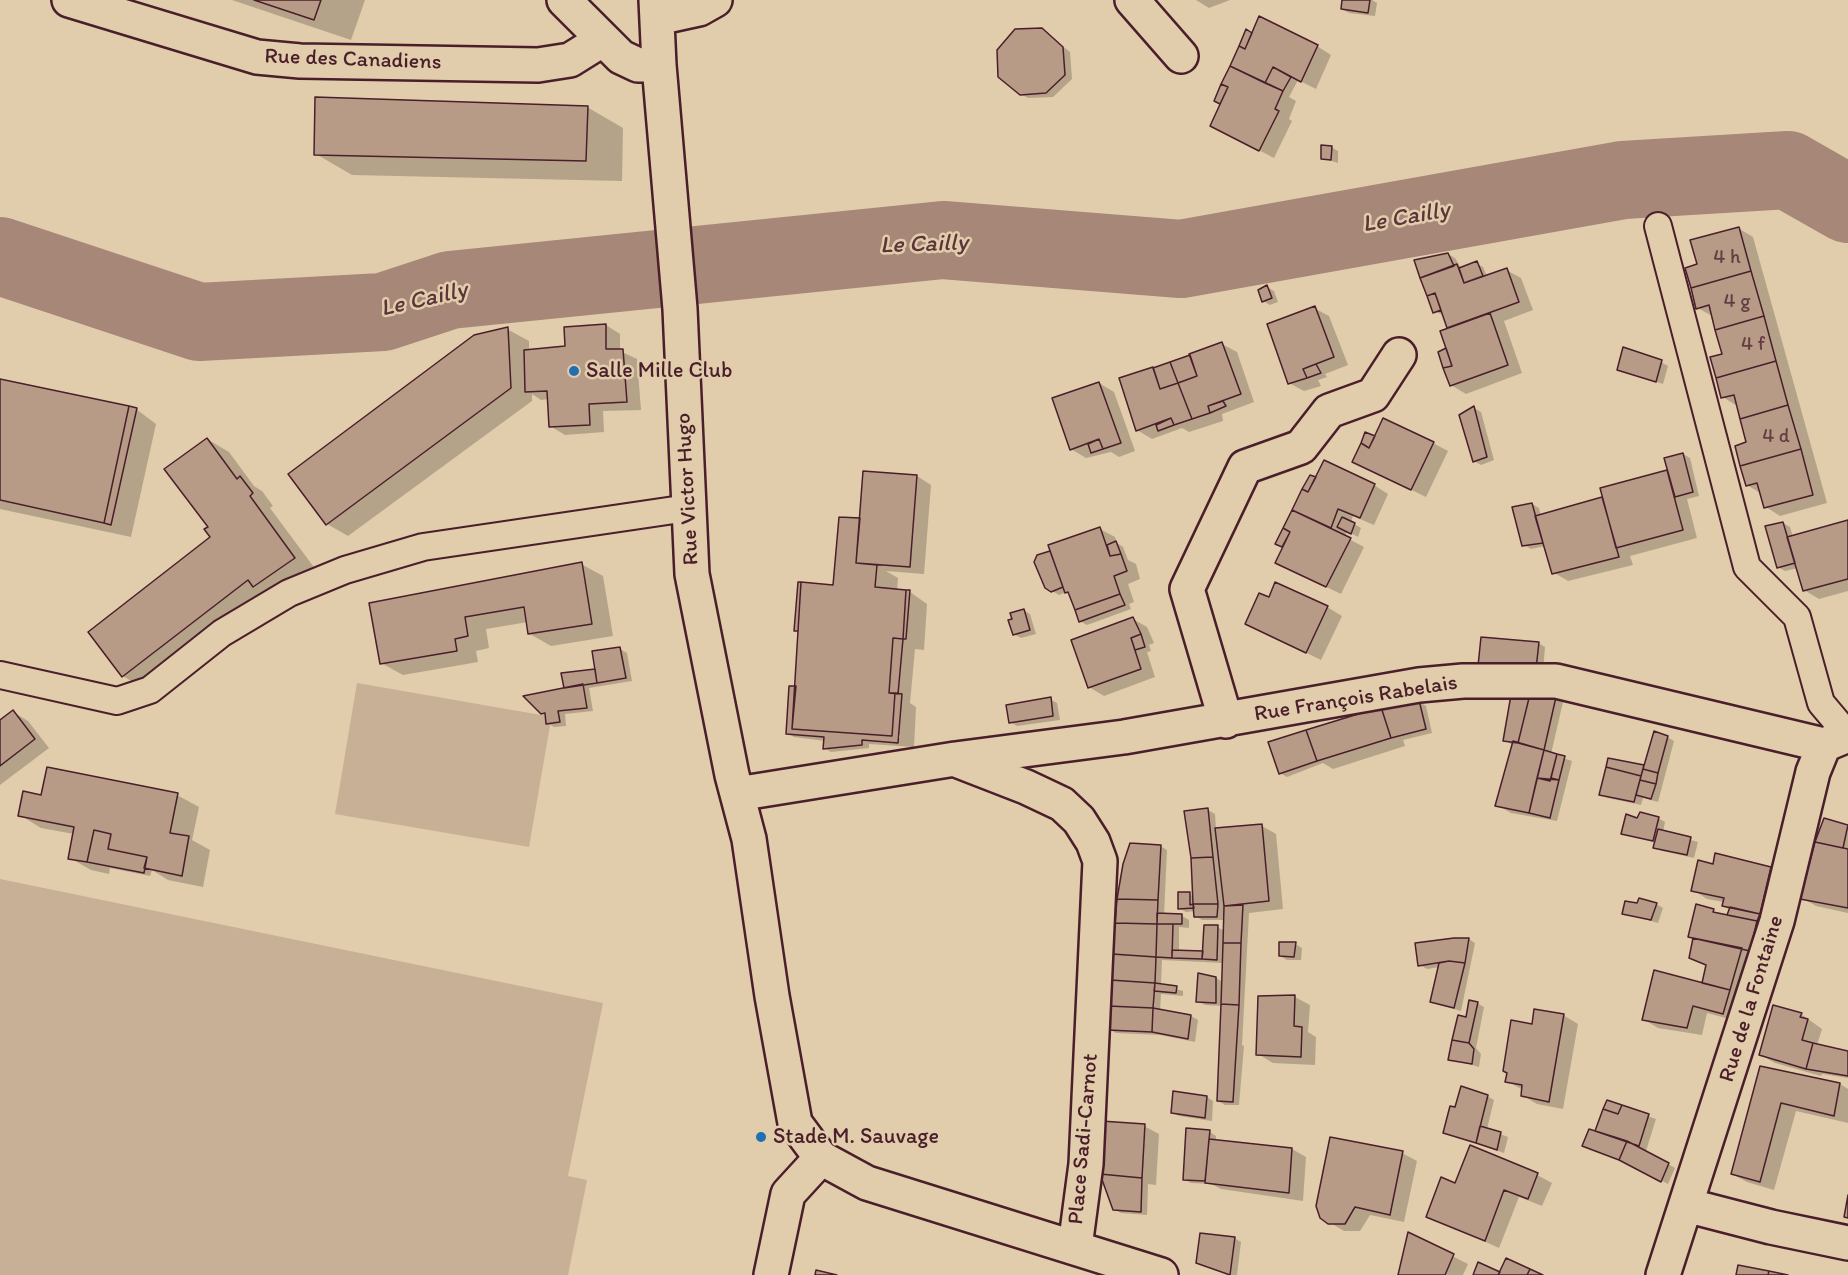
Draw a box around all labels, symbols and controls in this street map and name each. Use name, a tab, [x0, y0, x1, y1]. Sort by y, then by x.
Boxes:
street label: Rue des Canadiens	[264, 44, 442, 76]
water label: Le Cailly	[1360, 196, 1452, 240]
water label: Le Cailly	[880, 229, 968, 261]
house number: 4 h	[1713, 246, 1741, 270]
water label: Le Cailly	[378, 276, 470, 324]
house number: 4 g	[1724, 290, 1750, 314]
house number: 4 f	[1741, 333, 1765, 357]
place label: Salle Mille Club	[586, 358, 732, 384]
marker: Salle Mille Club	[567, 364, 581, 378]
street label: Rue Victor Hugo	[671, 412, 705, 566]
house number: 4 d	[1762, 425, 1790, 449]
street label: Rue François Rabelais	[1252, 670, 1460, 728]
street label: Rue de la Fontaine	[1714, 912, 1790, 1086]
street label: Place Sadi-Carnot	[1063, 1052, 1105, 1226]
place label: Stade M. Sauvage	[773, 1124, 939, 1150]
marker: Stade M. Sauvage	[754, 1130, 768, 1144]

